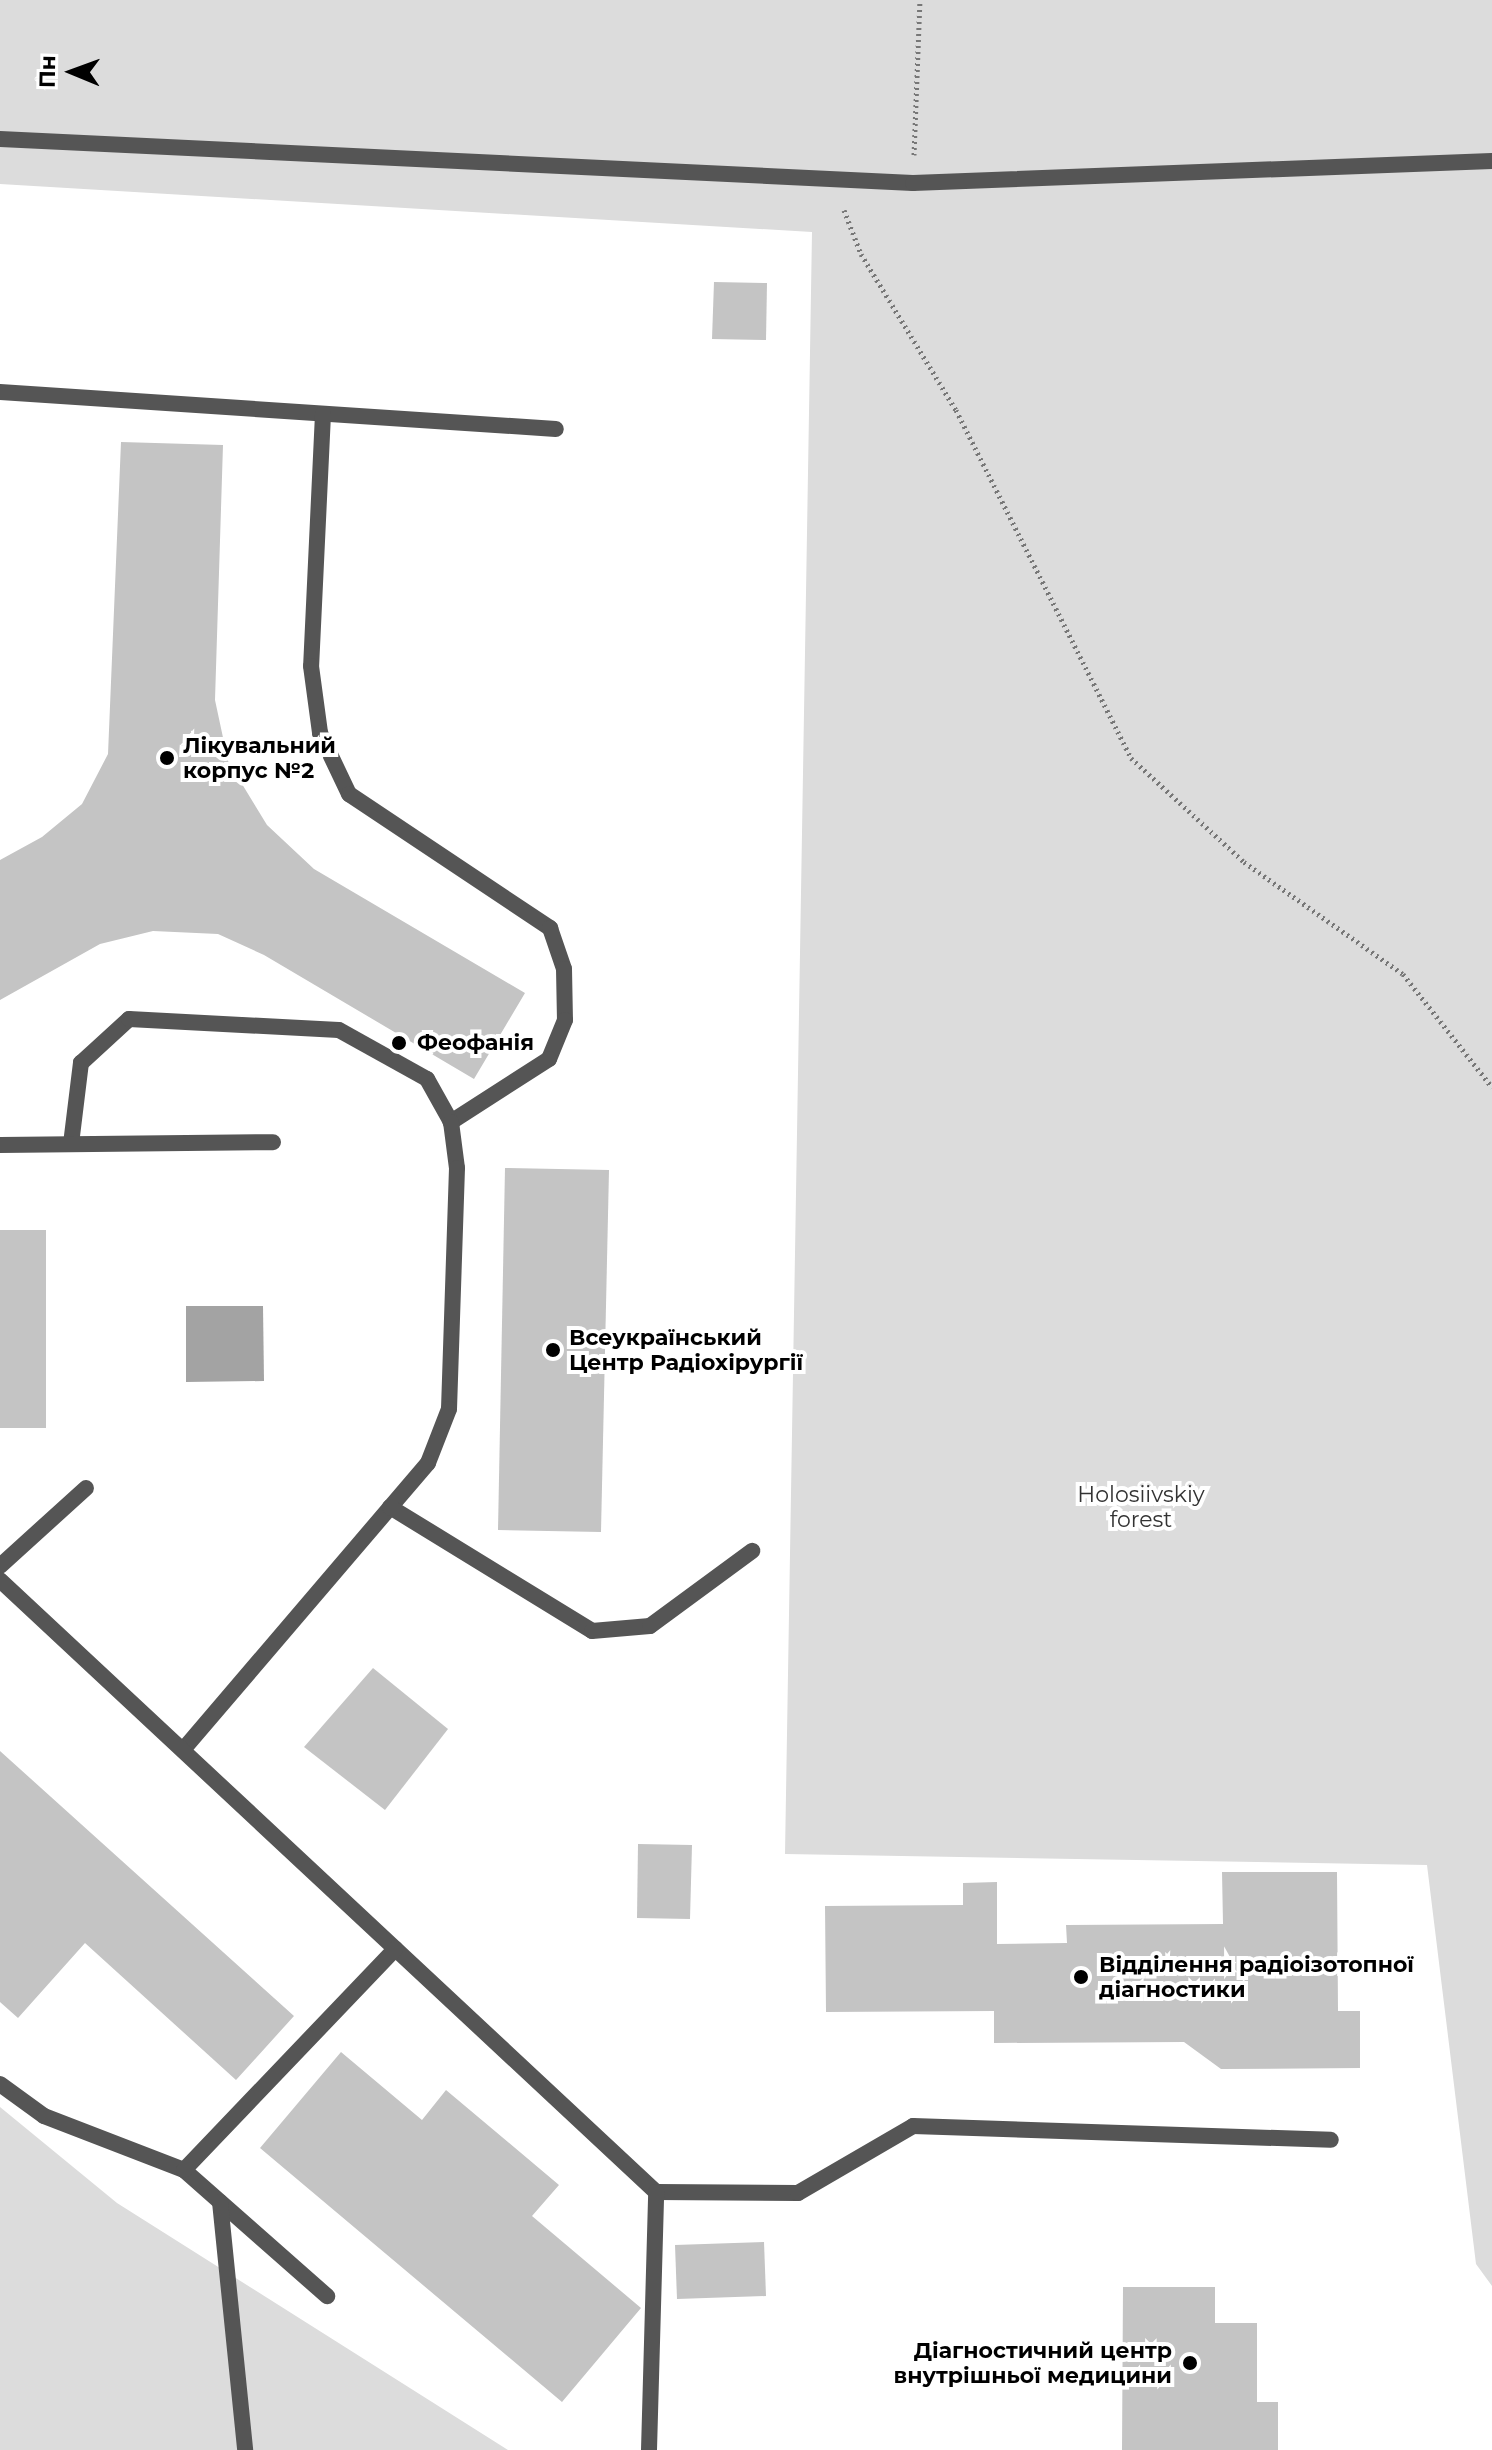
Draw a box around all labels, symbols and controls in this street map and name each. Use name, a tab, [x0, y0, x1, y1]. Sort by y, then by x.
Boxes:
north arrow	[32, 32, 112, 112]
text: Пн	[34, 55, 61, 88]
place label: Лікувальний корпус №2	[183, 732, 336, 784]
marker: Лікувальний корпус №2	[158, 749, 176, 767]
place label: Феофанія	[417, 1030, 534, 1056]
marker: Феофанія	[388, 1032, 410, 1054]
place label: Всеукраїнський Центр Радіохірургії	[569, 1324, 803, 1376]
marker: Всеукраїнський Центр Радіохірургії	[544, 1341, 562, 1359]
park label: Holosiivskiy forest	[1077, 1481, 1205, 1532]
place label: Відділення радіоізотопної діагностики	[1099, 1951, 1414, 2002]
marker: Відділення радіоізотопної діагностики	[1070, 1966, 1092, 1988]
place label: Діагностичний центр внутрішньої медицини	[894, 2337, 1172, 2388]
marker: Діагностичний центр внутрішньої медицини	[1179, 2352, 1201, 2374]

